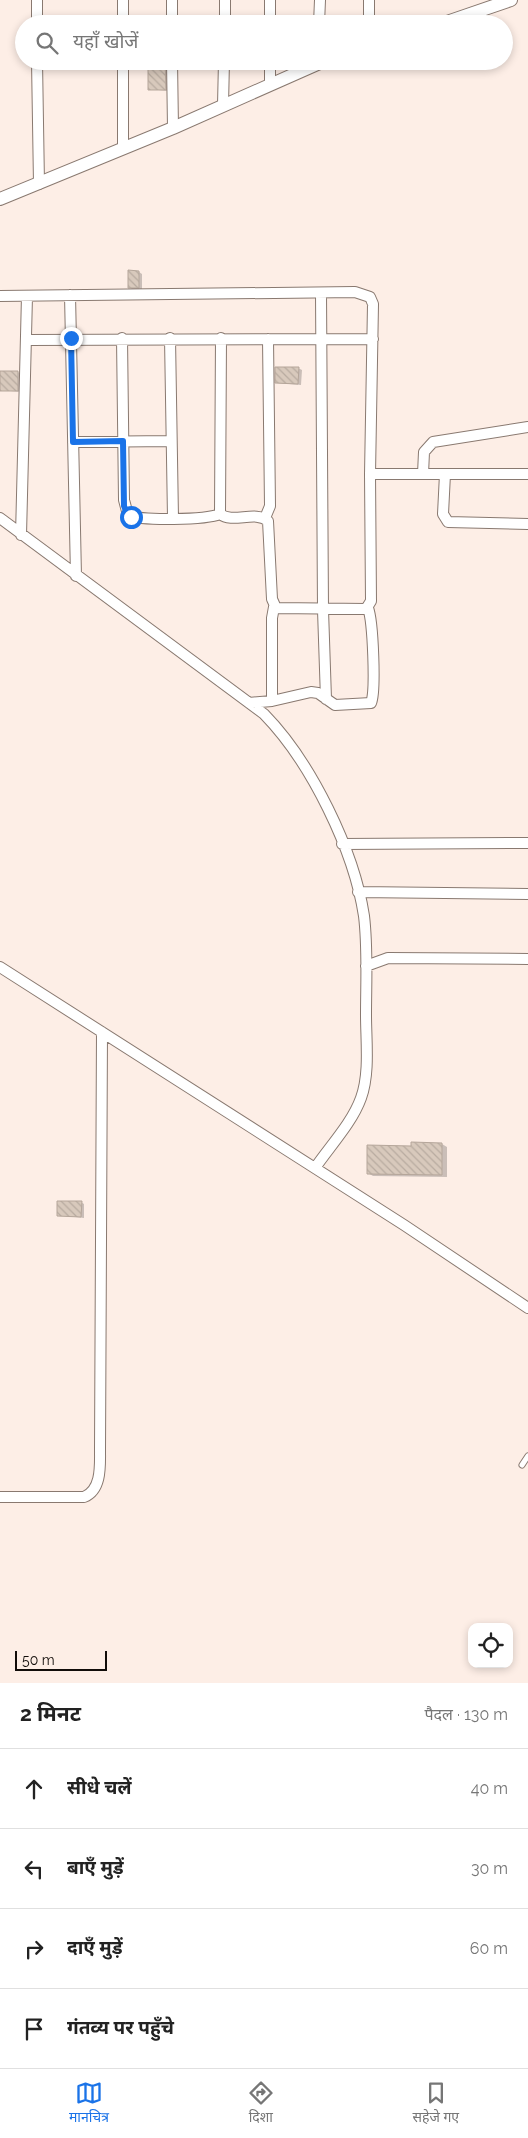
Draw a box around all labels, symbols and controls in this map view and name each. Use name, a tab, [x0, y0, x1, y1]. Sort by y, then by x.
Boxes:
search box	[15, 15, 513, 70]
icon: search	[33, 29, 61, 57]
text: यहाँ खोजें	[73, 30, 138, 52]
route end	[60, 327, 83, 350]
route start	[120, 506, 143, 529]
map controls	[468, 1623, 513, 1668]
button: locate	[468, 1623, 513, 1668]
scale bar	[15, 1648, 108, 1671]
text: 50 m	[22, 1652, 55, 1668]
text: 2 मिनट	[20, 1701, 81, 1726]
text: पैदल · 130 m	[424, 1705, 508, 1724]
icon: ahead	[20, 1775, 48, 1803]
text: सीधे चलें	[67, 1776, 131, 1798]
text: 40 m	[471, 1779, 508, 1798]
icon: left	[20, 1855, 48, 1883]
text: बाएँ मुड़ें	[67, 1856, 124, 1878]
text: 30 m	[471, 1859, 508, 1878]
icon: right	[20, 1935, 48, 1963]
text: दाएँ मुड़ें	[67, 1936, 123, 1958]
text: 60 m	[470, 1939, 508, 1958]
icon: arrive	[20, 2015, 48, 2043]
text: गंतव्य पर पहुँचे	[67, 2016, 174, 2038]
tab: मानचित्र	[69, 2079, 109, 2128]
tab: दिशा	[247, 2079, 275, 2128]
tab: सहेजे गए	[413, 2079, 459, 2128]

